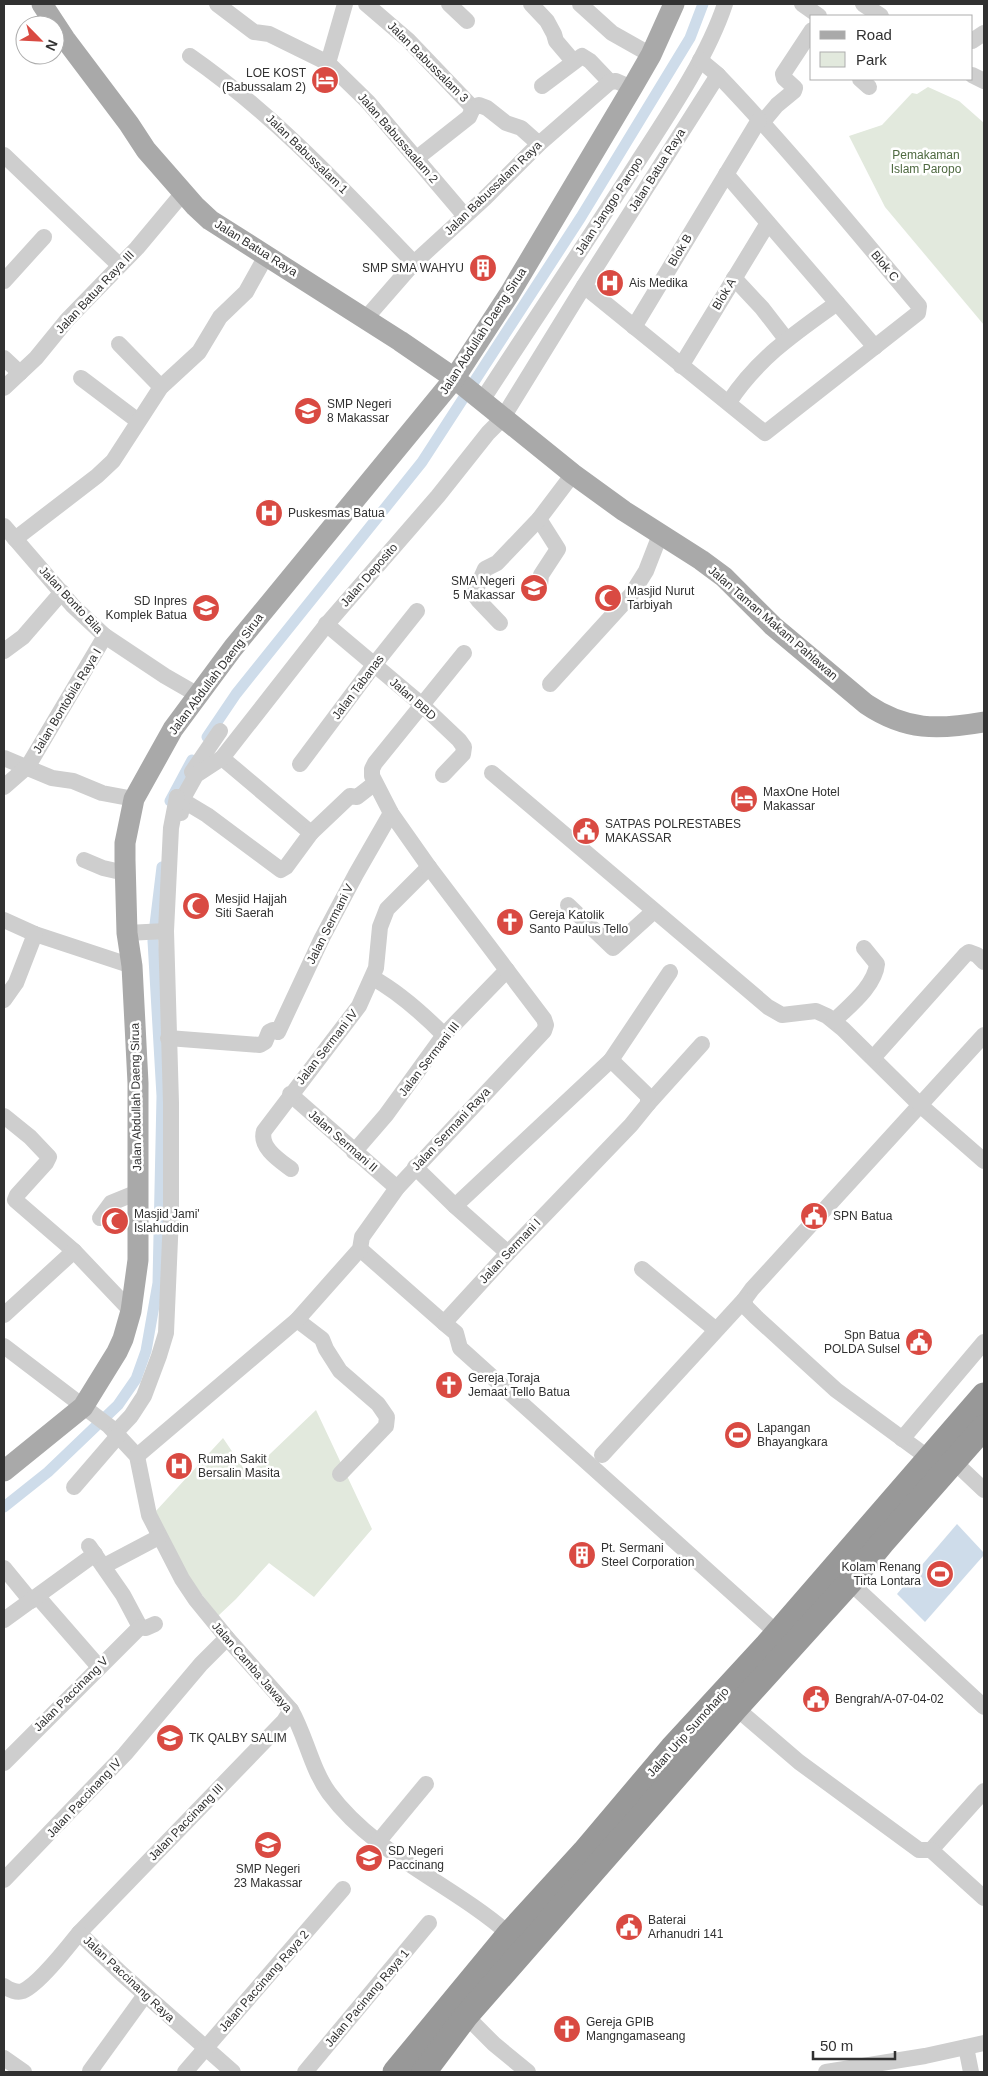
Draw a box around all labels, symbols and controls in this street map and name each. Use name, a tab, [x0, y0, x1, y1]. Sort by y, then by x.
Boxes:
north arrow	[15, 15, 65, 65]
legend	[810, 15, 973, 80]
street label: Jalan Babussalam 3	[385, 19, 471, 105]
text: Road	[856, 26, 892, 43]
text: N	[43, 37, 61, 53]
text: Park	[856, 51, 887, 68]
hotel icon: LOE KOST (Babussalam 2)	[310, 65, 340, 95]
place label: LOE KOST (Babussalam 2)	[222, 66, 307, 94]
street label: Jalan Babussaalam 2	[355, 90, 441, 186]
street label: Jalan Babussalam 1	[263, 111, 351, 197]
street label: Jalan Batua Raya	[626, 126, 688, 214]
street label: Jalan Babussalam Raya	[442, 138, 545, 238]
park label: Pemakaman Islam Paropo	[891, 148, 962, 176]
street label: Jalan Janggo Paropo	[572, 154, 646, 257]
street label: Jalan Batua Raya	[212, 217, 300, 279]
street label: Blok B	[665, 232, 695, 268]
street label: Jalan Batua Raya III	[53, 248, 137, 336]
street label: Blok C	[868, 248, 902, 284]
building icon: SMP SMA WAHYU	[468, 253, 498, 283]
place label: SMP SMA WAHYU	[362, 261, 464, 275]
street label: Jalan Abdullah Daeng Sirua	[437, 265, 529, 397]
hospital icon: Ais Medika	[595, 268, 625, 298]
place label: Ais Medika	[629, 276, 688, 290]
street label: Blok A	[709, 276, 739, 312]
school or university icon: SMP Negeri 8 Makassar	[293, 396, 323, 426]
place label: SMP Negeri 8 Makassar	[327, 397, 391, 425]
hospital icon: Puskesmas Batua	[254, 498, 284, 528]
place label: Puskesmas Batua	[288, 506, 385, 520]
street label: Jalan Deposito	[338, 540, 401, 610]
street label: Jalan Taman Makam Pahlawan	[706, 563, 840, 683]
street label: Jalan Bonto Bila	[36, 564, 106, 637]
school or university icon: SMA Negeri 5 Makassar	[519, 573, 549, 603]
place label: SMA Negeri 5 Makassar	[451, 574, 515, 602]
mosque icon: Masjid Nurut Tarbiyah	[593, 583, 623, 613]
place label: Masjid Nurut Tarbiyah	[627, 584, 695, 612]
school or university icon: SD Inpres Komplek Batua	[191, 593, 221, 623]
place label: SD Inpres Komplek Batua	[106, 594, 187, 622]
street label: Jalan Abdullah Daeng Sirua	[166, 610, 266, 737]
street label: Jalan Bontobila Raya I	[30, 646, 104, 756]
street label: Jalan Tabanas	[329, 652, 387, 722]
street label: Jalan BBD	[387, 675, 439, 723]
hotel icon: MaxOne Hotel Makassar	[729, 784, 759, 814]
place label: MaxOne Hotel Makassar	[763, 785, 840, 813]
public building icon: SATPAS POLRESTABES MAKASSAR	[571, 816, 601, 846]
place label: SATPAS POLRESTABES MAKASSAR	[605, 817, 741, 845]
street label: Jalan Sermani V	[304, 882, 356, 966]
mosque icon: Mesjid Hajjah Siti Saerah	[181, 891, 211, 921]
place label: Mesjid Hajjah Siti Saerah	[215, 892, 287, 920]
church icon: Gereja Katolik Santo Paulus Tello	[495, 907, 525, 937]
place label: Gereja Katolik Santo Paulus Tello	[529, 908, 629, 936]
street label: Jalan Sermani IV	[293, 1007, 361, 1087]
street label: Jalan Sermani III	[396, 1019, 462, 1099]
street label: Jalan Abdullah Daeng Sirua	[128, 1023, 144, 1171]
street label: Jalan Sermani Raya	[409, 1084, 493, 1173]
street label: Jalan Sermani II	[306, 1107, 380, 1175]
public building icon: SPN Batua	[799, 1201, 829, 1231]
mosque icon: Masjid Jami' Islahuddin	[100, 1206, 130, 1236]
place label: Masjid Jami' Islahuddin	[134, 1207, 200, 1235]
place label: SPN Batua	[833, 1209, 893, 1223]
street label: Jalan Sermani I	[476, 1216, 544, 1286]
public building icon: Spn Batua POLDA Sulsel	[904, 1327, 934, 1357]
place label: Spn Batua POLDA Sulsel	[824, 1328, 900, 1356]
church icon: Gereja Toraja Jemaat Tello Batua	[434, 1370, 464, 1400]
place label: Gereja Toraja Jemaat Tello Batua	[468, 1371, 570, 1399]
sports icon: Lapangan Bhayangkara	[723, 1420, 753, 1450]
place label: Lapangan Bhayangkara	[757, 1421, 828, 1449]
hospital icon: Rumah Sakit Bersalin Masita	[164, 1451, 194, 1481]
place label: Rumah Sakit Bersalin Masita	[198, 1452, 280, 1480]
building icon: Pt. Sermani Steel Corporation	[567, 1540, 597, 1570]
place label: Pt. Sermani Steel Corporation	[601, 1541, 694, 1569]
sports icon: Kolam Renang Tirta Lontara	[925, 1559, 955, 1589]
place label: Kolam Renang Tirta Lontara	[842, 1560, 921, 1588]
street label: Jalan Camba Jawaya	[209, 1619, 295, 1715]
street label: Jalan Paccinang V	[31, 1654, 111, 1734]
street label: Jalan Urip Sumoharjo	[644, 1684, 732, 1780]
public building icon: Bengrah/A-07-04-02	[801, 1684, 831, 1714]
place label: Bengrah/A-07-04-02	[835, 1692, 944, 1706]
school or university icon: TK QALBY SALIM	[155, 1723, 185, 1753]
place label: TK QALBY SALIM	[189, 1731, 287, 1745]
street label: Jalan Paccinang IV	[44, 1756, 124, 1840]
street label: Jalan Paccinang III	[146, 1781, 226, 1863]
school or university icon: SMP Negeri 23 Makassar	[253, 1830, 283, 1860]
school or university icon: SD Negeri Paccinang	[354, 1843, 384, 1873]
place label: SD Negeri Paccinang	[388, 1844, 444, 1872]
place label: SMP Negeri 23 Makassar	[234, 1862, 302, 1890]
public building icon: Baterai Arhanudri 141	[614, 1912, 644, 1942]
place label: Baterai Arhanudri 141	[648, 1913, 724, 1941]
street label: Jalan Paccinang Raya 2	[216, 1927, 312, 2034]
street label: Jalan Paccinang Raya	[81, 1933, 178, 2025]
street label: Jalan Pacinang Raya 1	[322, 1946, 412, 2050]
church icon: Gereja GPIB Mangngamaseang	[552, 2014, 582, 2044]
place label: Gereja GPIB Mangngamaseang	[586, 2015, 685, 2043]
scale bar	[813, 2028, 896, 2060]
text: 50 m	[820, 2037, 853, 2054]

